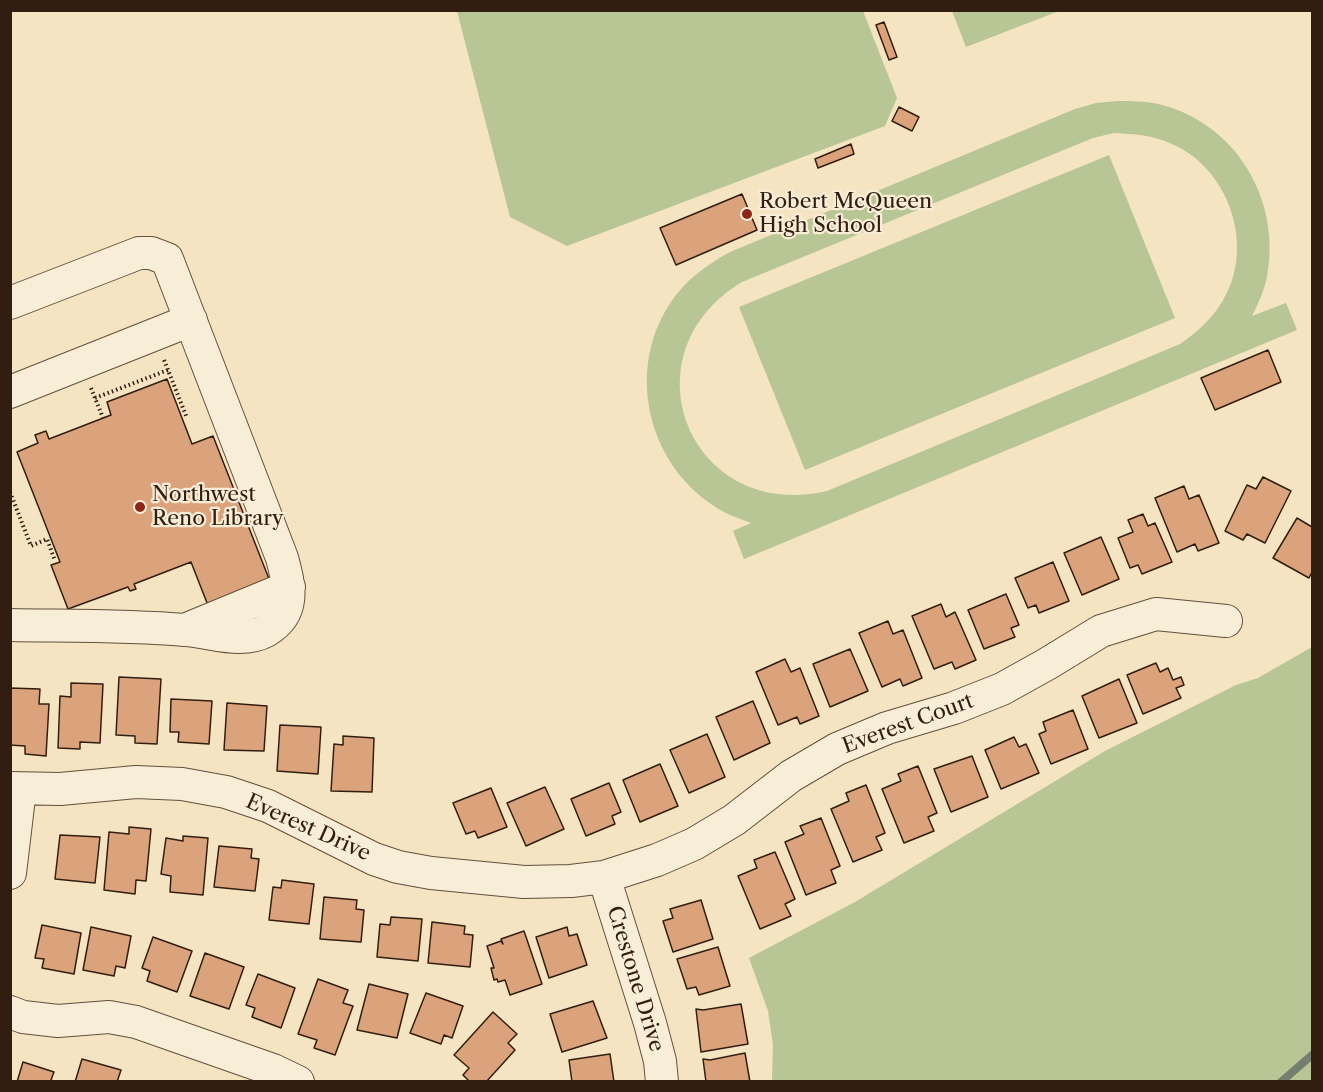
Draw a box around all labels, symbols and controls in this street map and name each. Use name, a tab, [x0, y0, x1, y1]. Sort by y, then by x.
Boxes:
place label: Robert McQueen High School	[759, 189, 932, 239]
marker: Robert McQueen High School	[740, 207, 754, 221]
place label: Northwest Reno Library	[152, 482, 284, 532]
marker: Northwest Reno Library	[133, 500, 147, 514]
street label: Everest Court	[839, 689, 977, 759]
street label: Everest Drive	[242, 789, 374, 867]
street label: Crestone Drive	[601, 903, 669, 1055]

